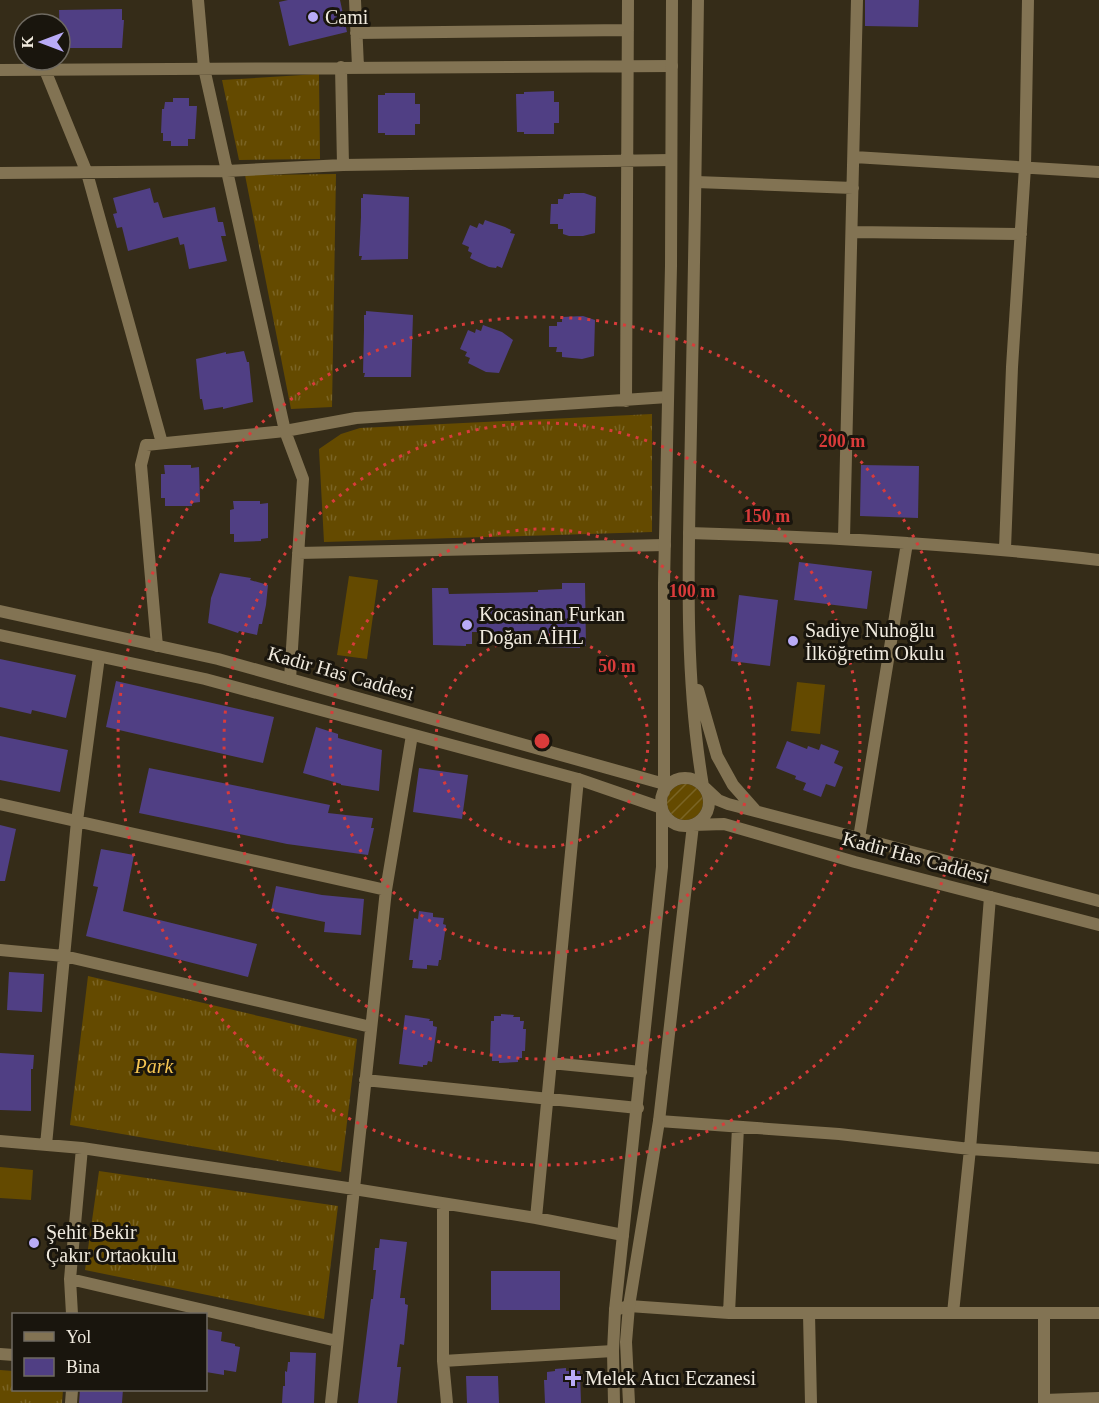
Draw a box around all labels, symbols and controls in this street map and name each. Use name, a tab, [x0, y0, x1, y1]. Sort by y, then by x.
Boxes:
place label: Cami	[325, 6, 369, 28]
marker: Cami	[306, 10, 320, 24]
north arrow	[12, 12, 72, 72]
text: K	[19, 35, 36, 48]
text: 200 m	[819, 431, 865, 451]
text: 150 m	[744, 506, 790, 526]
text: 100 m	[669, 581, 715, 601]
place label: Kocasinan Furkan Doğan AİHL	[479, 603, 625, 649]
marker: Kocasinan Furkan Doğan AİHL	[460, 618, 474, 632]
place label: Sadiye Nuhoğlu İlköğretim Okulu	[805, 619, 944, 665]
marker: Sadiye Nuhoğlu İlköğretim Okulu	[786, 634, 800, 648]
street label: Kadir Has Caddesi	[265, 642, 417, 705]
text: 50 m	[598, 656, 636, 676]
centre of rings	[532, 731, 552, 751]
street label: Kadir Has Caddesi	[840, 827, 992, 887]
park label: Park	[134, 1055, 175, 1077]
place label: Şehit Bekir Çakır Ortaokulu	[46, 1221, 177, 1267]
marker: Şehit Bekir Çakır Ortaokulu	[27, 1236, 41, 1250]
legend	[12, 1313, 207, 1391]
text: Yol	[66, 1327, 91, 1347]
text: Bina	[66, 1357, 100, 1377]
place label: Melek Atıcı Eczanesi	[585, 1367, 756, 1389]
marker: Melek Atıcı Eczanesi	[566, 1371, 580, 1385]

